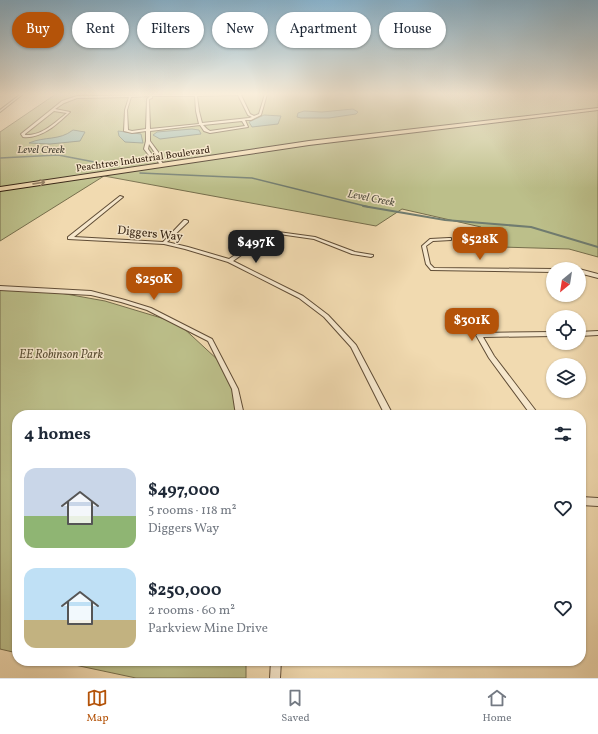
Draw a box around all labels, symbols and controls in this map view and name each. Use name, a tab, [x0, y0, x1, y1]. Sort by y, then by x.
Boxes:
chip: Buy	[12, 12, 64, 48]
chip: Rent	[72, 12, 129, 48]
chip: Filters	[137, 12, 204, 48]
chip: New	[212, 12, 268, 48]
chip: Apartment	[276, 12, 371, 48]
chip: House	[379, 12, 446, 48]
water label: Level Creek	[17, 143, 65, 158]
street label: Peachtree Industrial Boulevard	[75, 143, 211, 175]
one-way arrow	[32, 179, 45, 187]
water label: Level Creek	[346, 187, 396, 211]
street label: Diggers Way	[116, 223, 184, 245]
pin: $528K	[452, 227, 508, 261]
pin: $497K	[228, 230, 284, 264]
text: $528K	[462, 231, 498, 249]
text: $497K	[237, 234, 275, 252]
north arrow	[546, 262, 586, 302]
map controls	[546, 262, 586, 398]
pin: $250K	[126, 267, 182, 301]
text: $250K	[135, 271, 173, 289]
pin: $301K	[444, 308, 500, 342]
button: locate	[546, 310, 586, 350]
text: $301K	[454, 312, 490, 330]
park label: EE Robinson Park	[19, 347, 104, 363]
button: layers	[546, 358, 586, 398]
text: 4 homes	[24, 423, 91, 446]
icon: filters	[552, 423, 574, 445]
text: $497,000	[148, 479, 220, 502]
icon: home	[56, 484, 104, 532]
icon: heart	[552, 497, 574, 519]
text: 5 rooms · 118 m²	[148, 502, 237, 520]
text: Diggers Way	[148, 520, 219, 538]
text: $250,000	[148, 579, 221, 602]
icon: home	[56, 584, 104, 632]
icon: heart	[552, 597, 574, 619]
text: 2 rooms · 60 m²	[148, 602, 235, 620]
text: Parkview Mine Drive	[148, 620, 268, 638]
tab: Map	[86, 687, 108, 726]
tab: Saved	[281, 687, 310, 726]
tab: Home	[482, 687, 512, 726]

